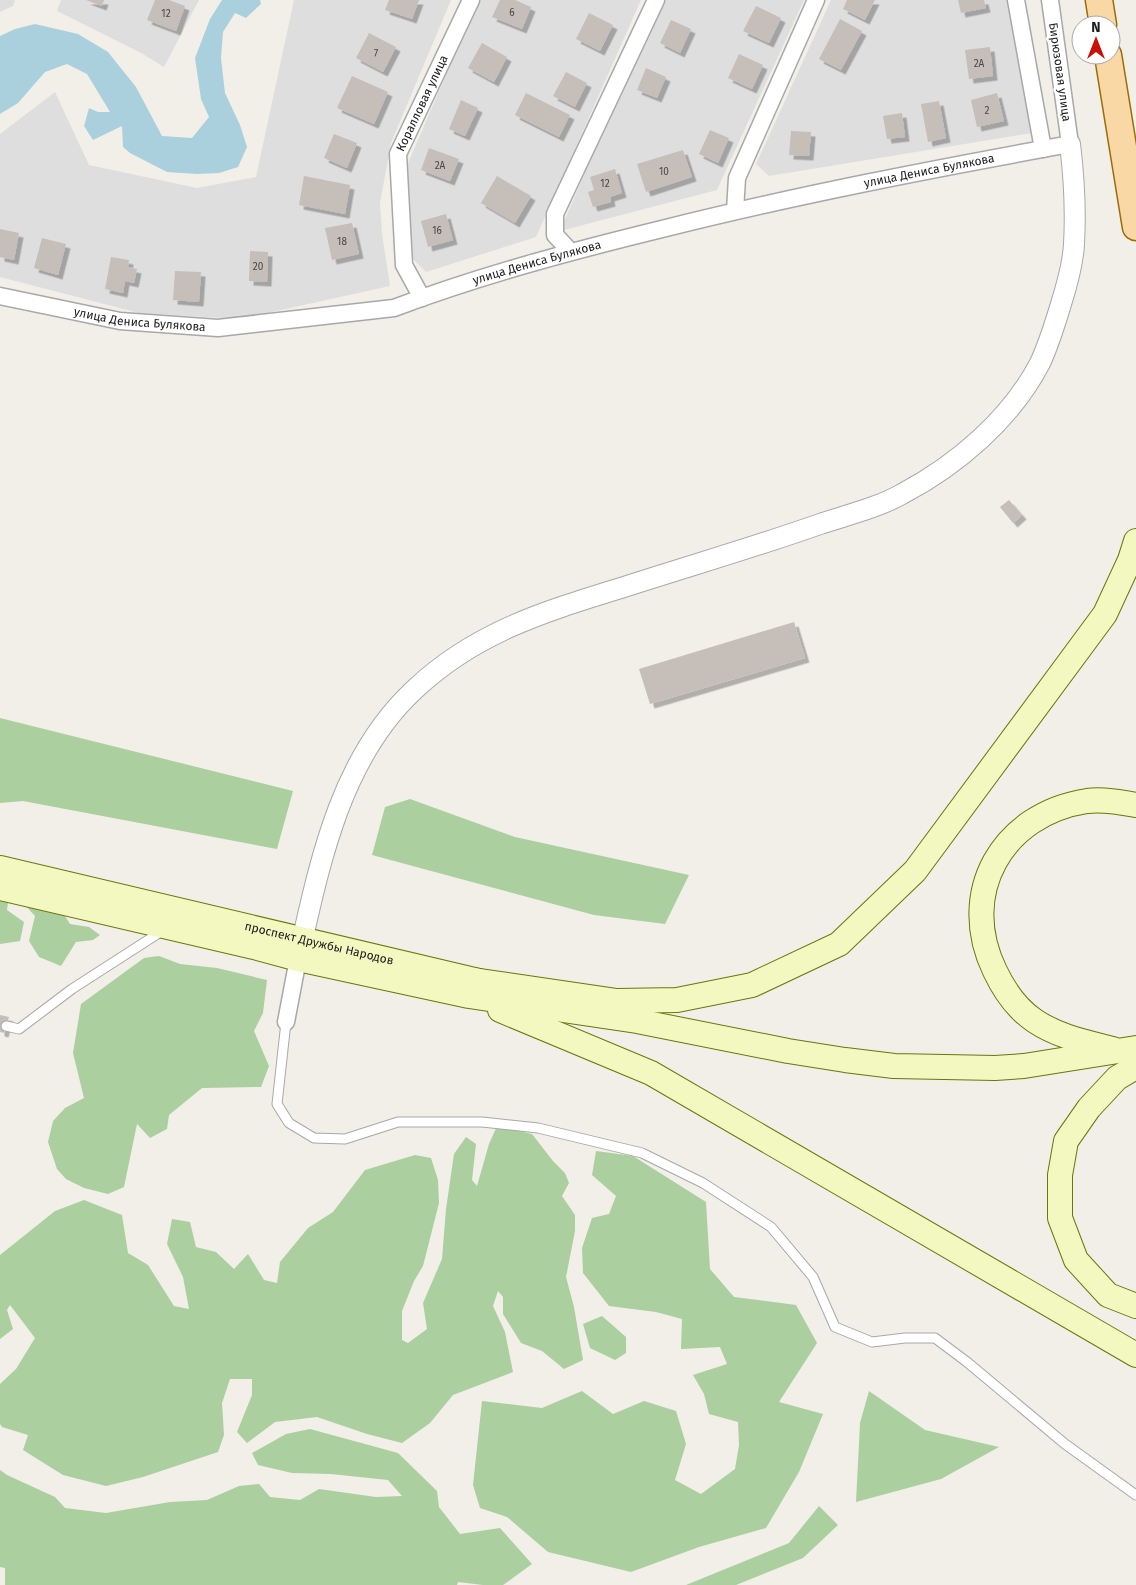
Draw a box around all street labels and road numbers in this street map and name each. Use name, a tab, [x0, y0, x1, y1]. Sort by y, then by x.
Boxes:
street label: Бирюзовая улица	[1046, 22, 1074, 122]
street label: Коралловая улица	[393, 53, 451, 154]
street label: улица Дениса Булякова	[863, 151, 996, 190]
street label: улица Дениса Булякова	[471, 238, 603, 287]
street label: улица Дениса Булякова	[73, 305, 206, 334]
street label: проспект Дружбы Народов	[243, 919, 395, 968]

